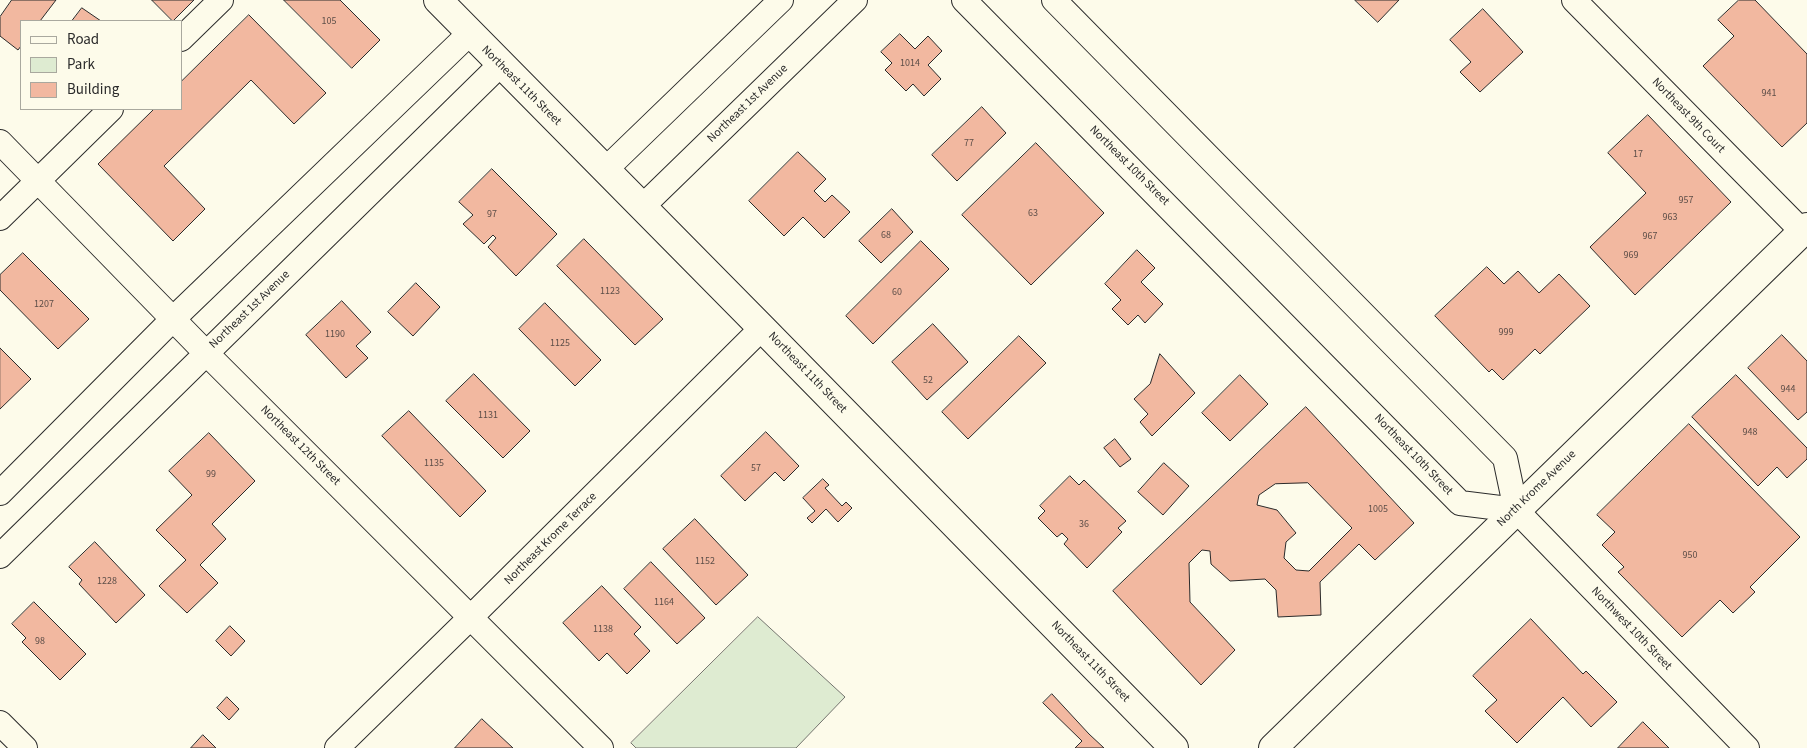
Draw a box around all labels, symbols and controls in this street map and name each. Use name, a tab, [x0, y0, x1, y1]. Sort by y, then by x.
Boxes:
house number: 105	[322, 16, 336, 28]
legend	[20, 20, 182, 110]
text: Road	[67, 29, 99, 50]
street label: Northeast 11th Street	[478, 43, 564, 129]
text: Park	[67, 54, 95, 75]
house number: 1014	[900, 58, 920, 70]
street label: Northeast 1st Avenue	[705, 62, 791, 146]
street label: Northeast 9th Court	[1648, 75, 1728, 157]
text: Building	[67, 79, 119, 100]
house number: 941	[1762, 88, 1776, 100]
street label: Northeast 10th Street	[1086, 123, 1172, 209]
house number: 77	[964, 138, 974, 150]
house number: 17	[1633, 149, 1643, 161]
house number: 957	[1679, 195, 1693, 207]
house number: 63	[1028, 208, 1038, 220]
house number: 97	[487, 209, 497, 221]
house number: 963	[1663, 212, 1677, 224]
house number: 68	[881, 230, 891, 242]
house number: 967	[1643, 231, 1657, 243]
house number: 969	[1624, 250, 1638, 262]
street label: Northeast 1st Avenue	[207, 268, 293, 352]
house number: 1123	[600, 286, 620, 298]
house number: 60	[892, 287, 902, 299]
house number: 1207	[34, 299, 54, 311]
house number: 999	[1499, 327, 1513, 339]
house number: 1190	[325, 329, 345, 341]
street label: Northeast 11th Street	[765, 329, 849, 417]
house number: 1125	[550, 338, 570, 350]
house number: 52	[923, 375, 933, 387]
house number: 944	[1781, 384, 1795, 396]
street label: Northeast 12th Street	[257, 403, 343, 489]
house number: 1131	[478, 410, 498, 422]
street label: Northeast 10th Street	[1371, 411, 1455, 499]
house number: 948	[1743, 427, 1757, 439]
street label: North Krome Avenue	[1495, 448, 1579, 530]
house number: 1135	[424, 458, 444, 470]
house number: 57	[751, 463, 761, 475]
house number: 99	[206, 469, 216, 481]
street label: Northeast Krome Terrace	[502, 490, 600, 588]
house number: 1005	[1368, 504, 1388, 516]
house number: 36	[1079, 519, 1089, 531]
house number: 950	[1683, 550, 1697, 562]
house number: 1152	[695, 556, 715, 568]
house number: 1228	[97, 576, 117, 588]
street label: Northwest 10th Street	[1588, 585, 1674, 673]
house number: 1164	[654, 597, 674, 609]
street label: Northeast 11th Street	[1048, 618, 1132, 706]
house number: 1138	[593, 624, 613, 636]
house number: 98	[35, 636, 45, 648]

